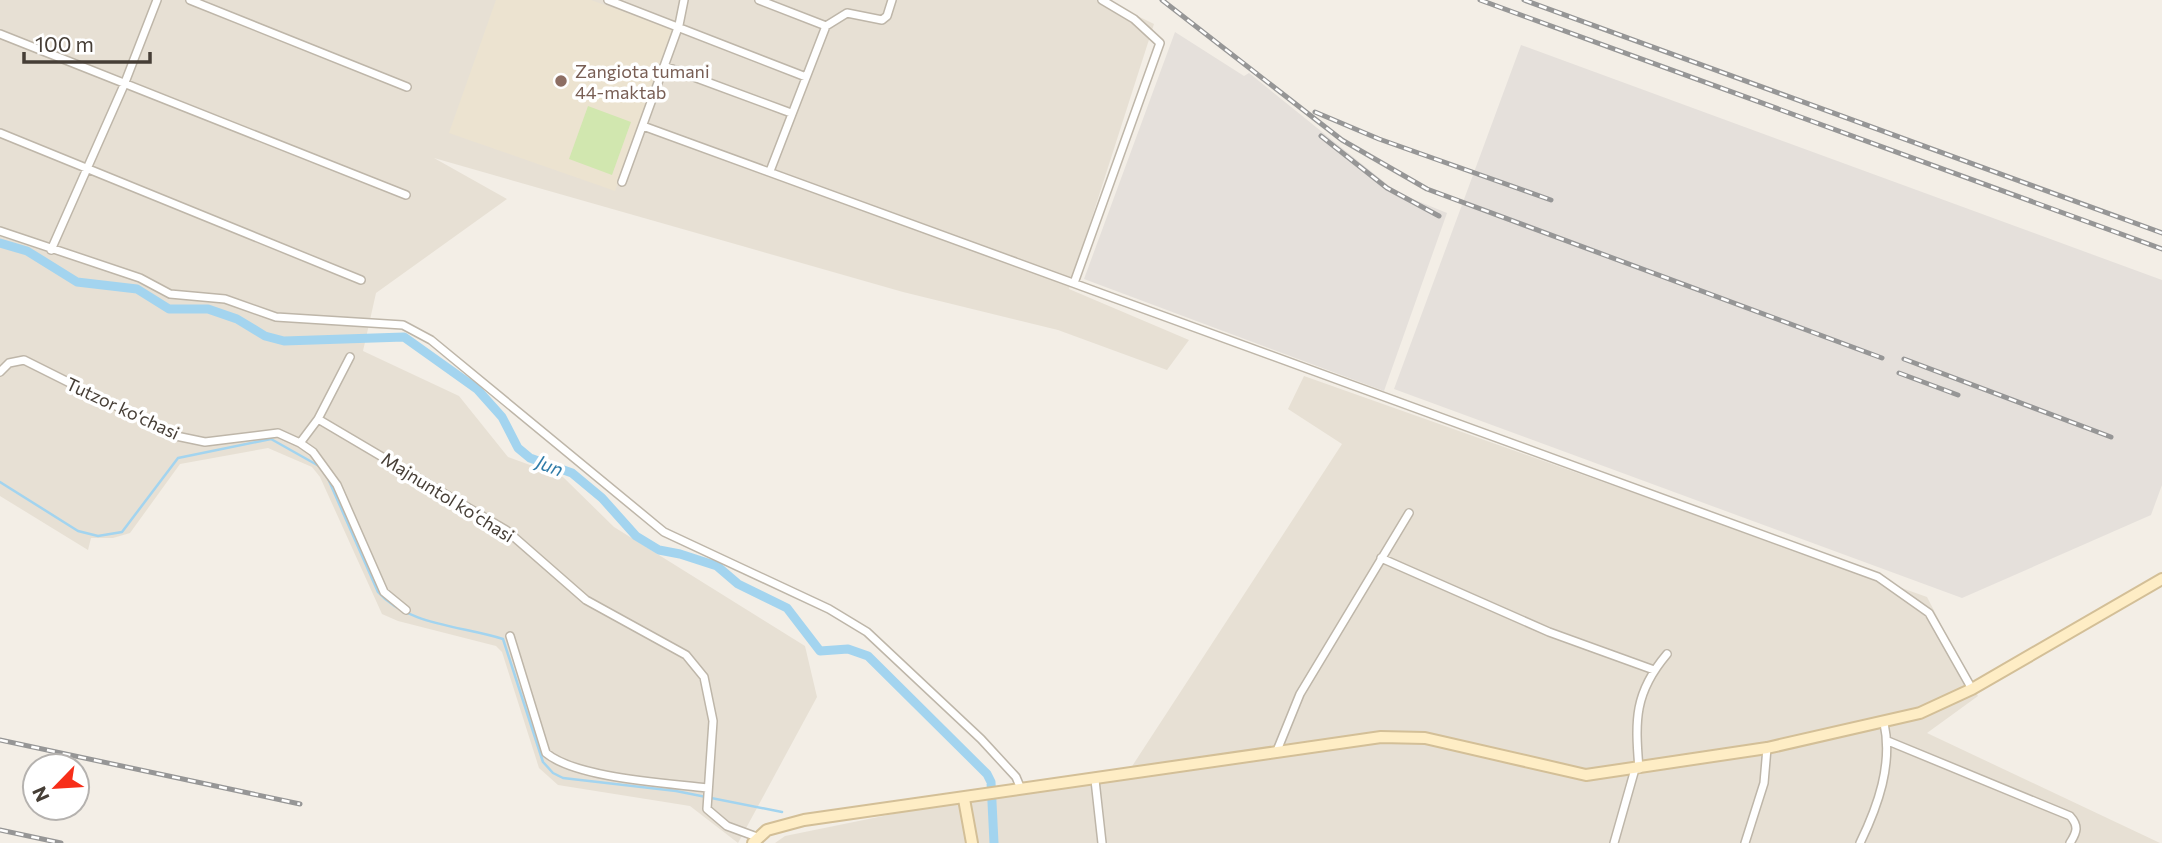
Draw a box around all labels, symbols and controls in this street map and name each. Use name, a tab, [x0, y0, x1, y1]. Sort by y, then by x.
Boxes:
scale bar	[24, 21, 150, 65]
text: 100 m	[35, 31, 94, 56]
place label: Zangiota tumani 44-maktab	[575, 60, 710, 103]
marker: Zangiota tumani 44-maktab	[553, 73, 569, 89]
street label: Tutzor ko‘chasi	[63, 372, 183, 444]
street label: Majnuntol ko‘chasi	[378, 447, 518, 547]
water label: Jun	[531, 449, 567, 481]
north arrow	[21, 752, 91, 822]
text: N	[27, 783, 54, 806]

